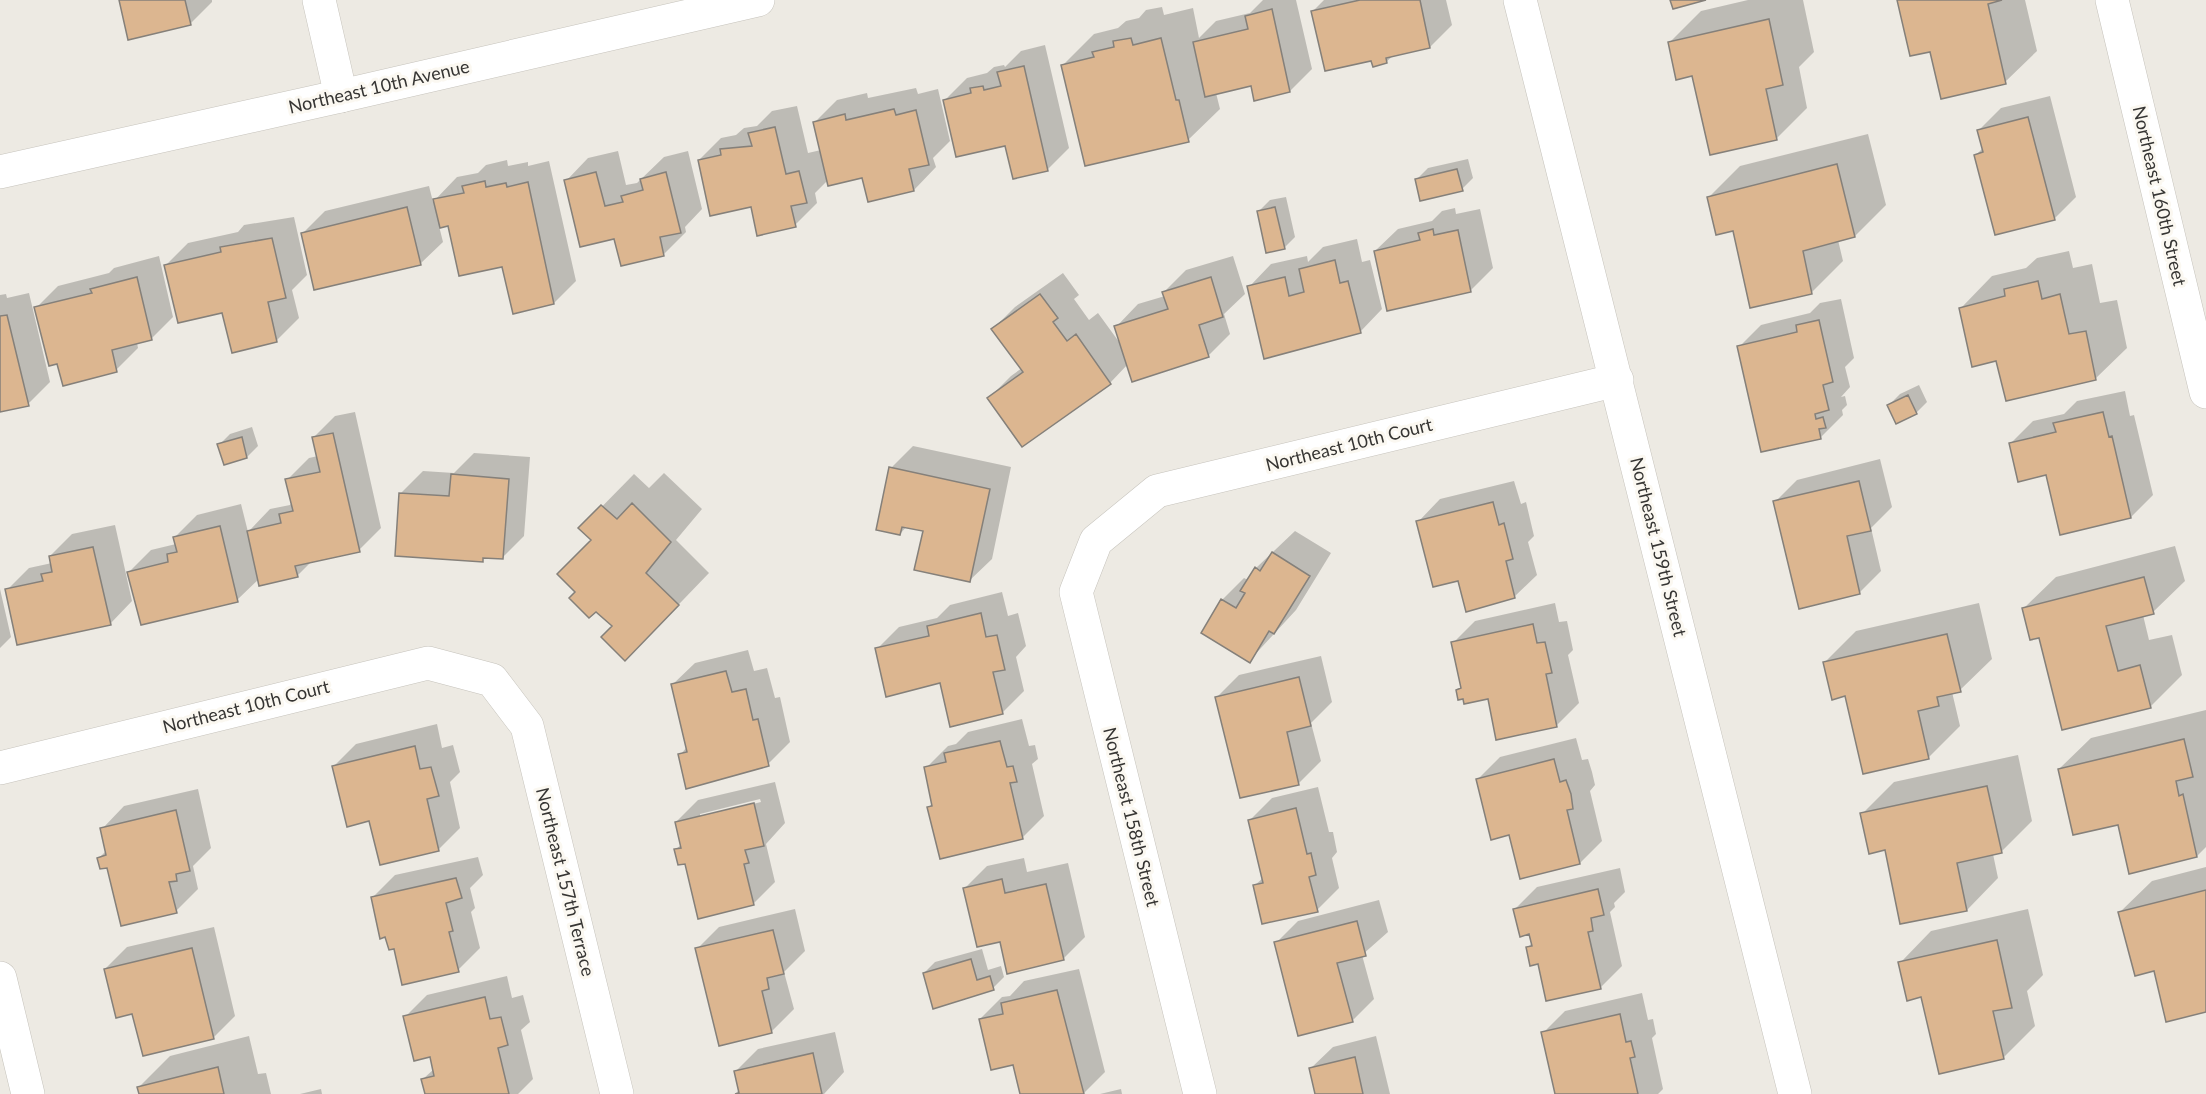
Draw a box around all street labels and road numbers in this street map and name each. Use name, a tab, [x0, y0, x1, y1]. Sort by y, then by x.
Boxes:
street label: Northeast 10th Avenue	[286, 54, 471, 118]
street label: Northeast 160th Street	[2129, 104, 2191, 288]
street label: Northeast 10th Court	[1263, 413, 1435, 475]
street label: Northeast 159th Street	[1626, 455, 1692, 639]
street label: Northeast 10th Court	[160, 675, 332, 737]
street label: Northeast 158th Street	[1099, 725, 1165, 909]
street label: Northeast 157th Terrace	[532, 785, 600, 978]

